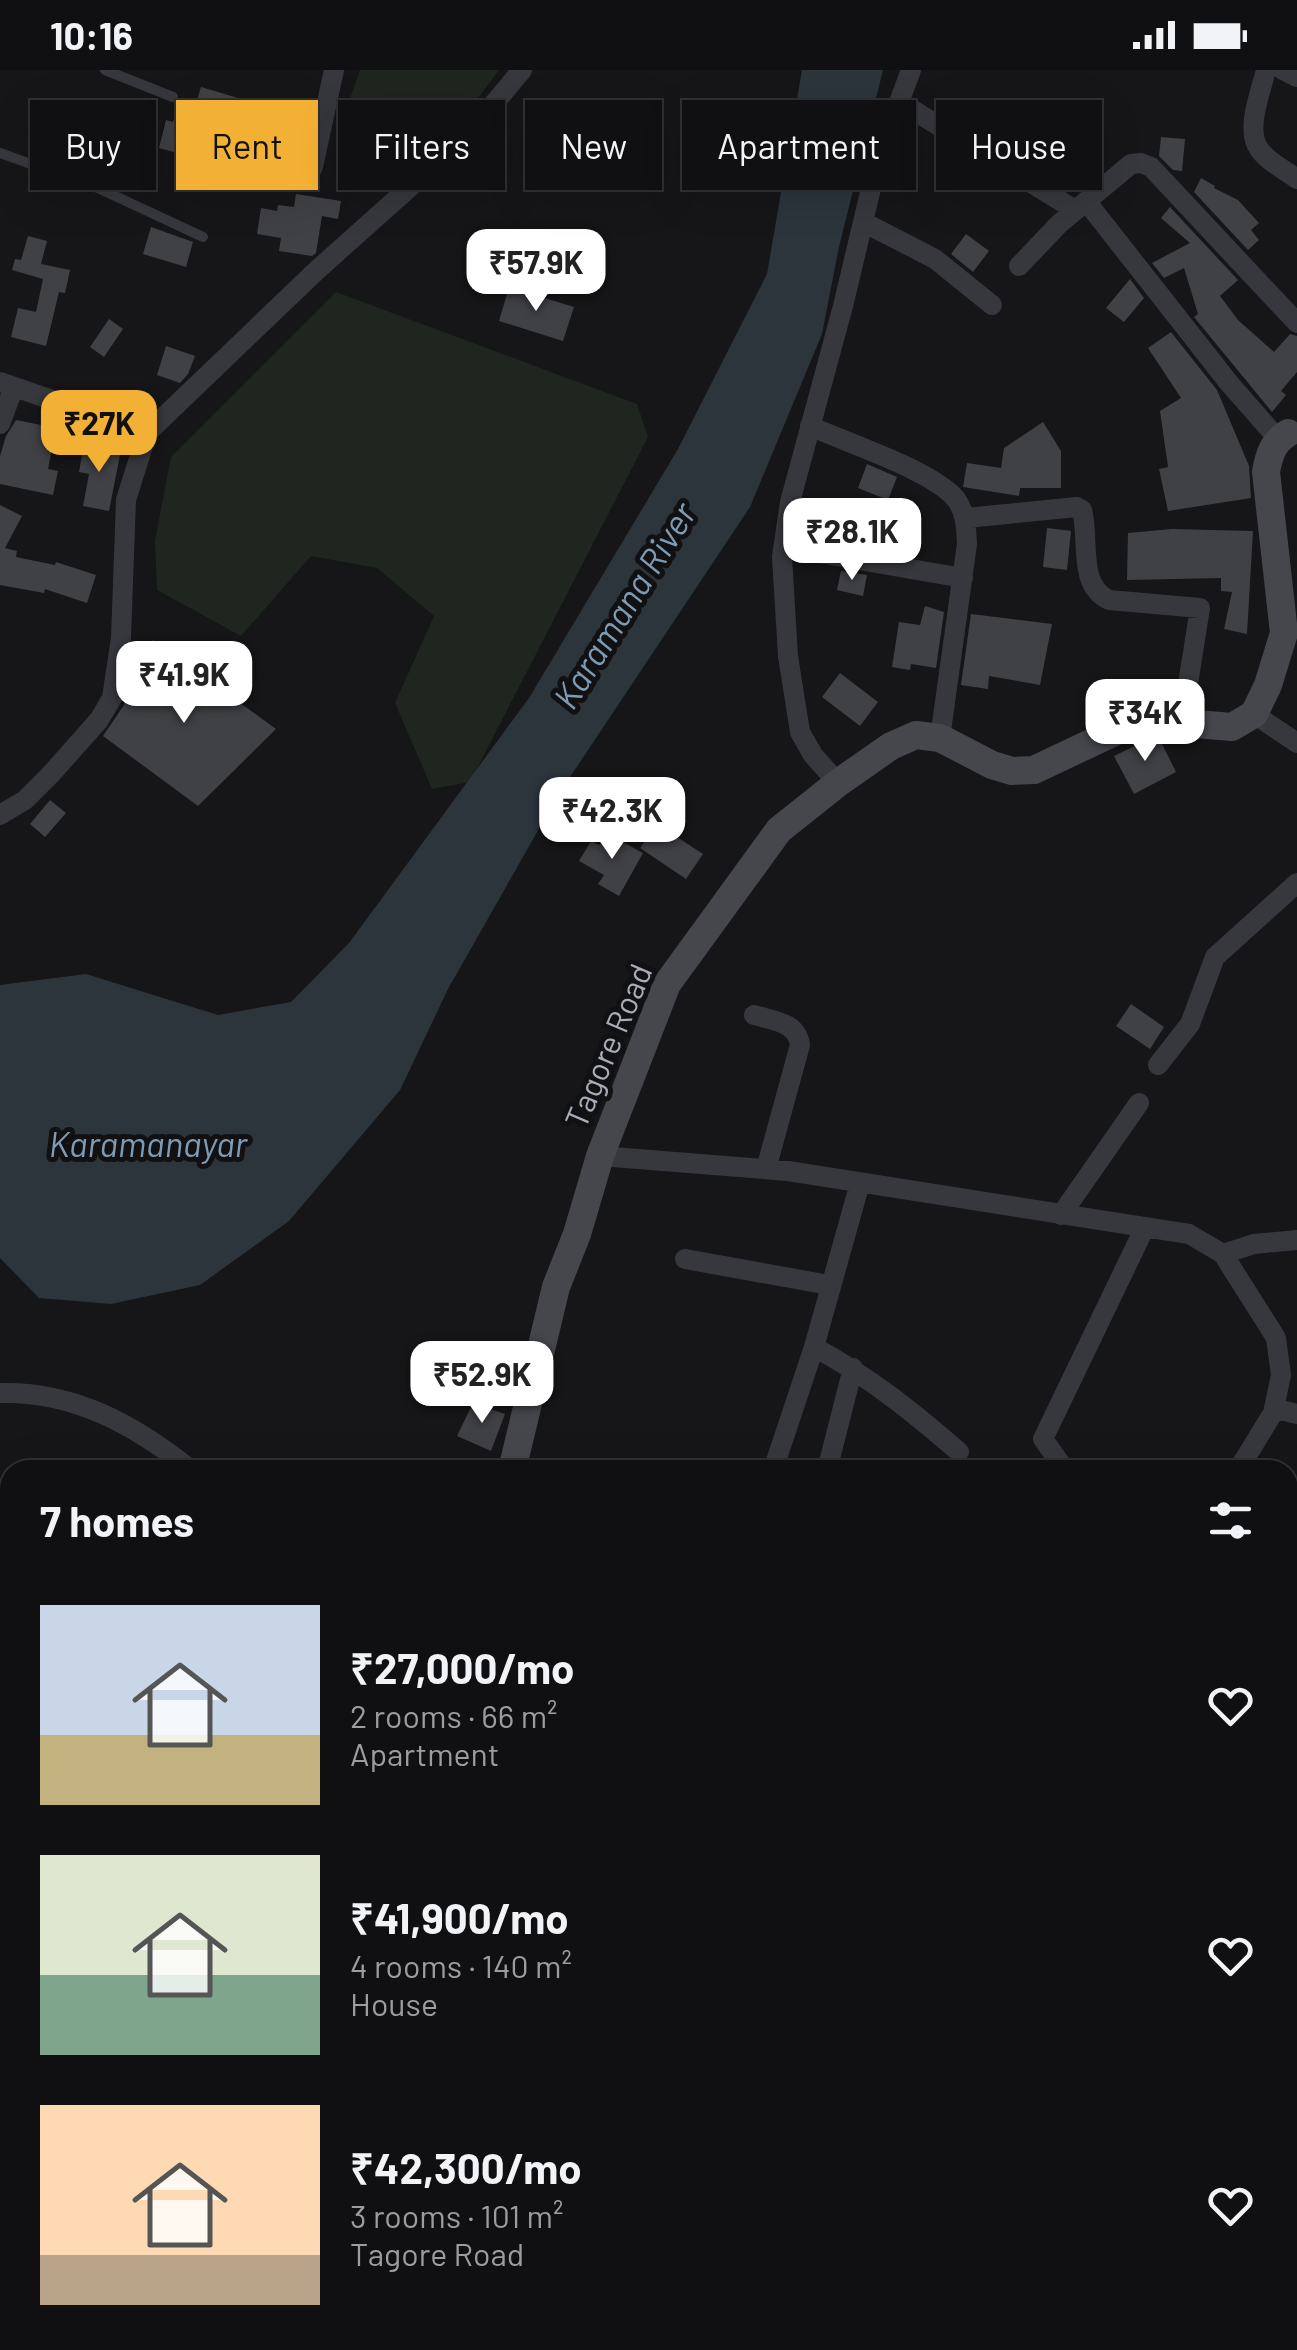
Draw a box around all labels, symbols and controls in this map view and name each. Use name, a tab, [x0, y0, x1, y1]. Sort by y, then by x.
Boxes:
text: 10:16	[50, 12, 133, 58]
chip: Buy	[30, 100, 156, 190]
chip: Rent	[176, 100, 318, 190]
chip: Filters	[338, 100, 505, 190]
chip: New	[525, 100, 662, 190]
chip: Apartment	[682, 100, 916, 190]
chip: House	[936, 100, 1102, 190]
pin: ₹57.9K	[455, 229, 617, 314]
text: ₹57.9K	[489, 242, 583, 280]
pin: ₹27K	[40, 390, 158, 475]
text: ₹27K	[63, 403, 135, 441]
water label: Karamana River	[543, 493, 704, 716]
pin: ₹28.1K	[771, 498, 933, 583]
text: ₹28.1K	[805, 511, 899, 549]
pin: ₹41.9K	[103, 641, 265, 726]
text: ₹41.9K	[138, 654, 230, 692]
pin: ₹34K	[1086, 679, 1204, 764]
text: ₹34K	[1108, 692, 1182, 730]
pin: ₹42.3K	[531, 777, 693, 862]
text: ₹42.3K	[561, 790, 663, 828]
street label: Tagore Road	[556, 958, 659, 1133]
water label: Karamanayar	[49, 1122, 249, 1164]
pin: ₹52.9K	[401, 1341, 563, 1426]
text: ₹52.9K	[432, 1354, 532, 1392]
icon: filters	[1203, 1493, 1258, 1548]
text: 7 homes	[40, 1495, 194, 1545]
text: ₹27,000/mo	[350, 1642, 574, 1692]
icon: home	[120, 1645, 240, 1765]
icon: heart	[1203, 1678, 1258, 1733]
text: 2 rooms · 66 m²	[350, 1696, 558, 1734]
text: Apartment	[350, 1734, 499, 1772]
text: ₹41,900/mo	[350, 1892, 569, 1942]
icon: home	[120, 1895, 240, 2015]
icon: heart	[1203, 1928, 1258, 1983]
text: 4 rooms · 140 m²	[350, 1946, 572, 1984]
text: House	[350, 1984, 438, 2022]
text: ₹42,300/mo	[350, 2142, 582, 2192]
icon: home	[120, 2145, 240, 2265]
icon: heart	[1203, 2178, 1258, 2233]
text: 3 rooms · 101 m²	[350, 2196, 564, 2234]
text: Tagore Road	[350, 2234, 524, 2272]

